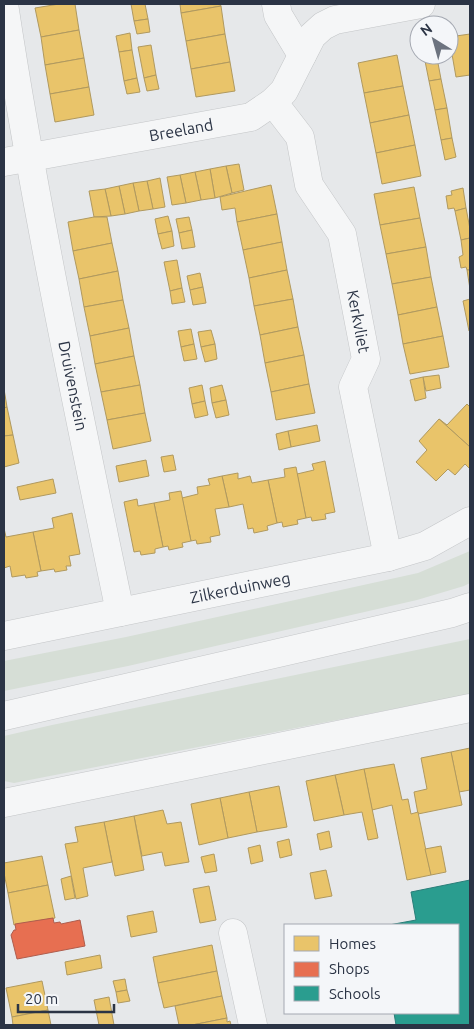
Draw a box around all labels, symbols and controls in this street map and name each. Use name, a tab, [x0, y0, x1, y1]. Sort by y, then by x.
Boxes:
north arrow	[409, 15, 459, 65]
text: N	[417, 20, 435, 39]
street label: Breeland	[148, 115, 215, 144]
street label: Kerkvliet	[344, 288, 374, 355]
street label: Druivenstein	[55, 339, 91, 432]
street label: Zilkerduinweg	[188, 568, 292, 607]
legend	[284, 924, 459, 1014]
text: Homes	[329, 935, 376, 952]
text: Shops	[329, 960, 370, 977]
scale bar	[18, 982, 114, 1014]
text: Schools	[329, 985, 380, 1002]
text: 20 m	[25, 990, 58, 1007]

